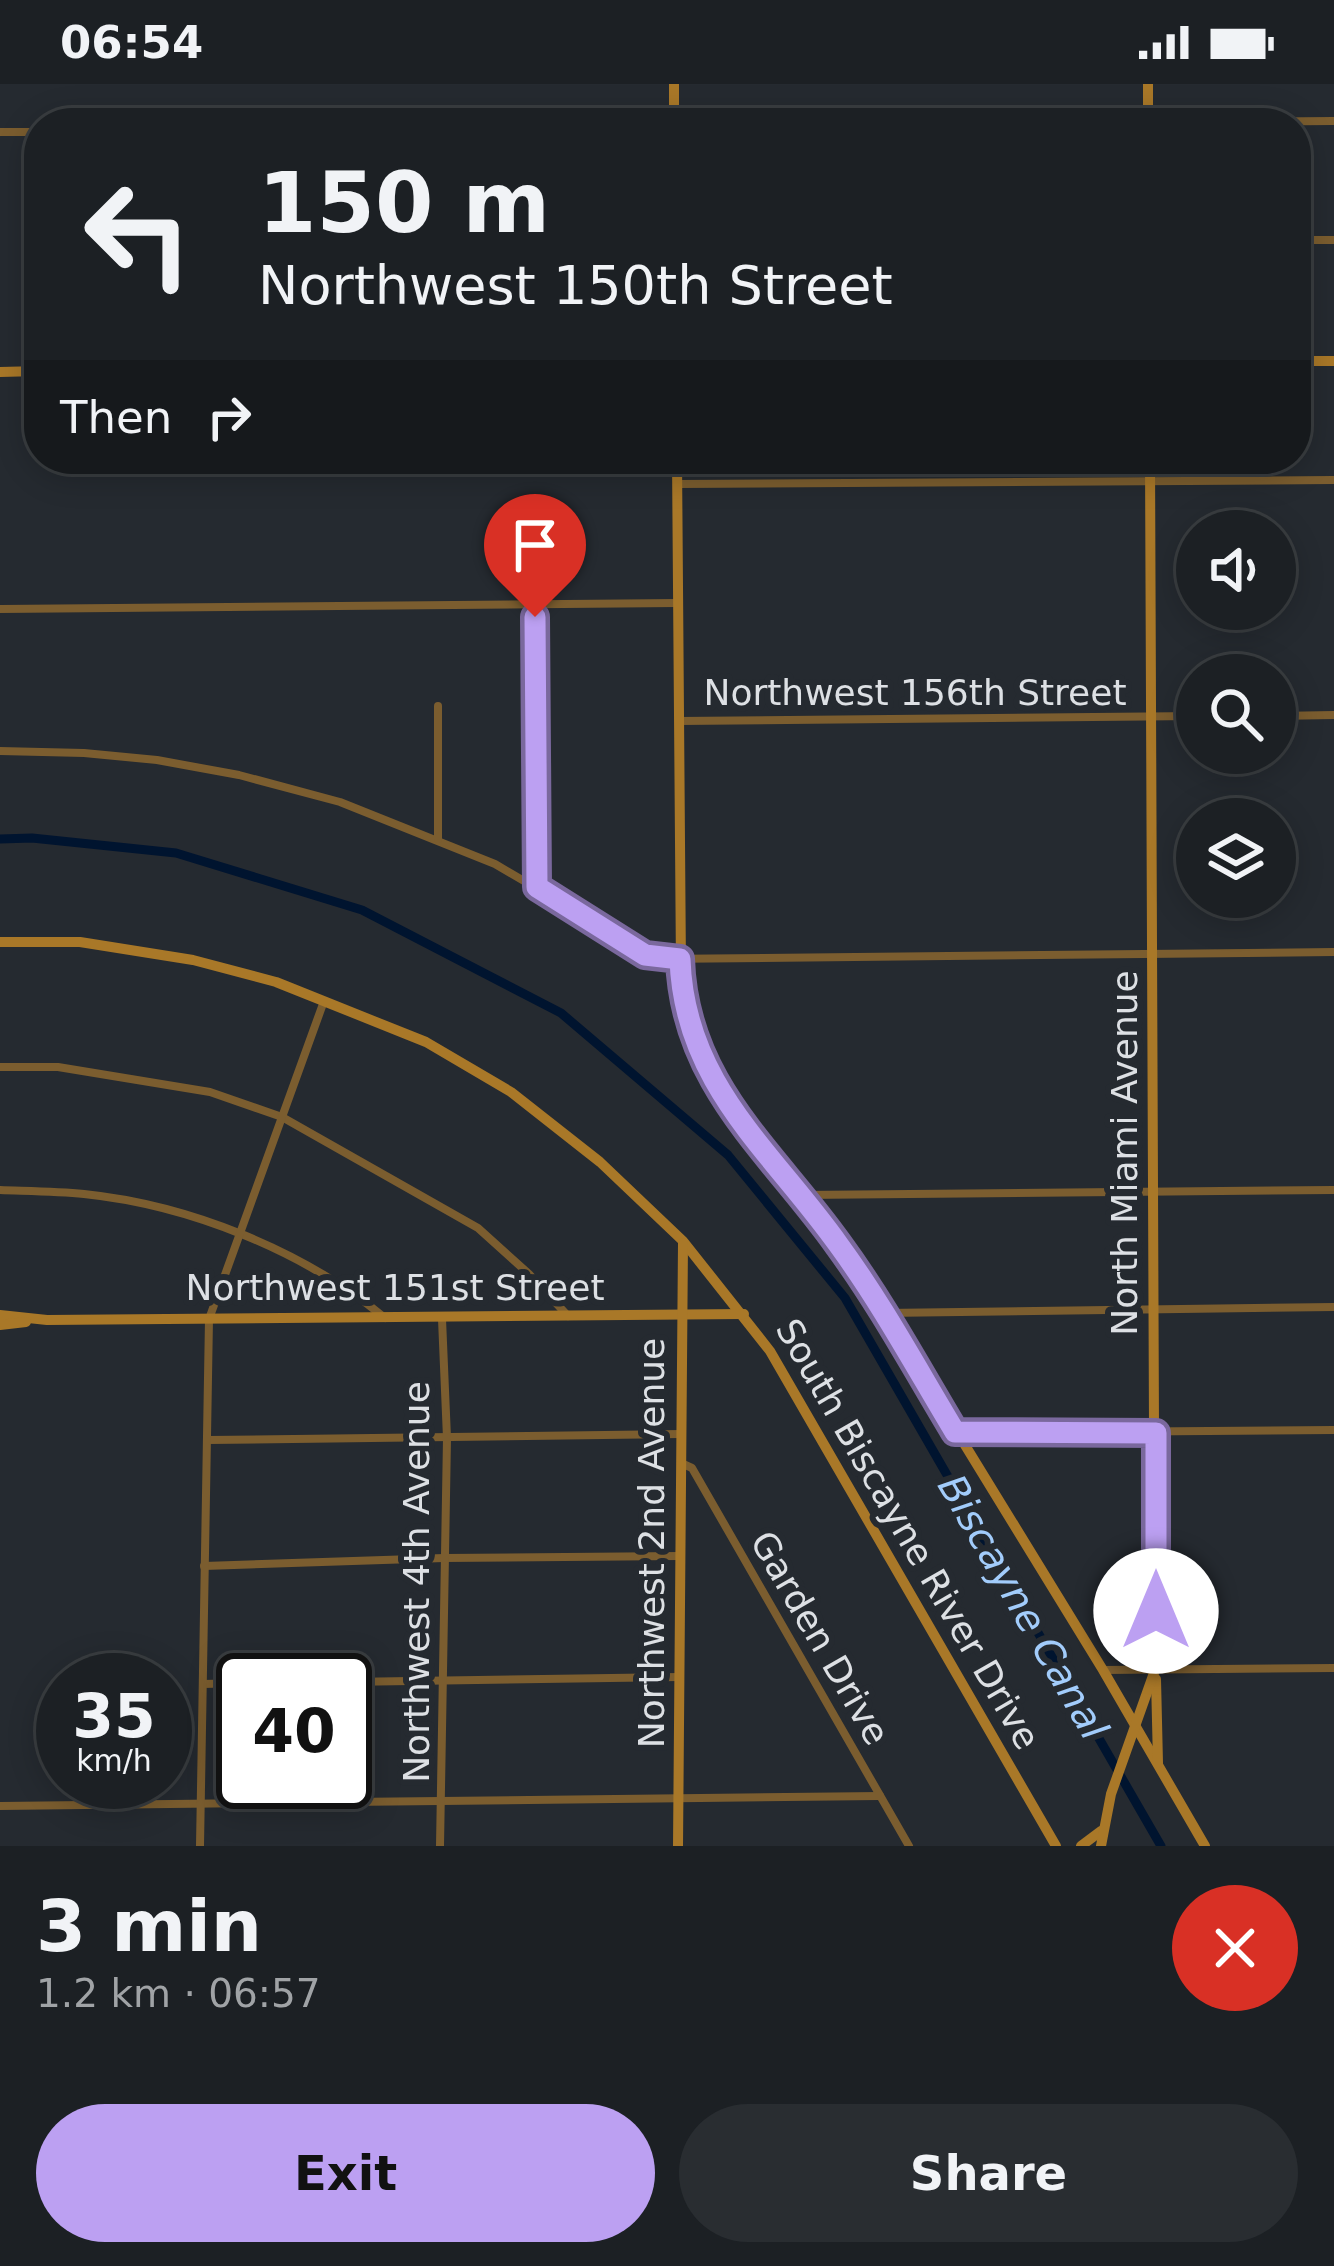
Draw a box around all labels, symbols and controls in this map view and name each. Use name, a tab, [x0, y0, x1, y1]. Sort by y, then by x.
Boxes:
text: 06:54	[60, 16, 203, 69]
text: 150 m	[258, 154, 550, 252]
icon: left	[60, 156, 216, 312]
text: Northwest 150th Street	[258, 254, 893, 317]
icon: right	[196, 384, 262, 450]
text: Then	[60, 391, 172, 444]
pin	[484, 494, 586, 617]
map controls	[1176, 510, 1296, 918]
button: sound	[1176, 510, 1296, 630]
icon: arrive	[502, 512, 568, 578]
button: search	[1176, 654, 1296, 774]
street label: Northwest 156th Street	[703, 672, 1127, 713]
button: layers	[1176, 798, 1296, 918]
street label: North Miami Avenue	[1104, 970, 1145, 1336]
street label: Northwest 151st Street	[185, 1267, 605, 1308]
street label: South Biscayne River Drive	[768, 1312, 1048, 1756]
street label: Northwest 2nd Avenue	[631, 1338, 672, 1748]
street label: Northwest 4th Avenue	[396, 1381, 437, 1783]
water label: Biscayne Canal	[929, 1467, 1117, 1747]
street label: Garden Drive	[742, 1524, 898, 1752]
position arrow	[1093, 1548, 1219, 1674]
speed limit sign: 40	[216, 1653, 372, 1809]
text: 35	[72, 1681, 156, 1751]
text: km/h	[76, 1743, 152, 1778]
text: 3 min	[36, 1884, 262, 1968]
button: close	[1172, 1885, 1298, 2011]
text: 1.2 km · 06:57	[36, 1971, 321, 2016]
button: Exit	[36, 2104, 655, 2242]
button: Share	[679, 2104, 1298, 2242]

